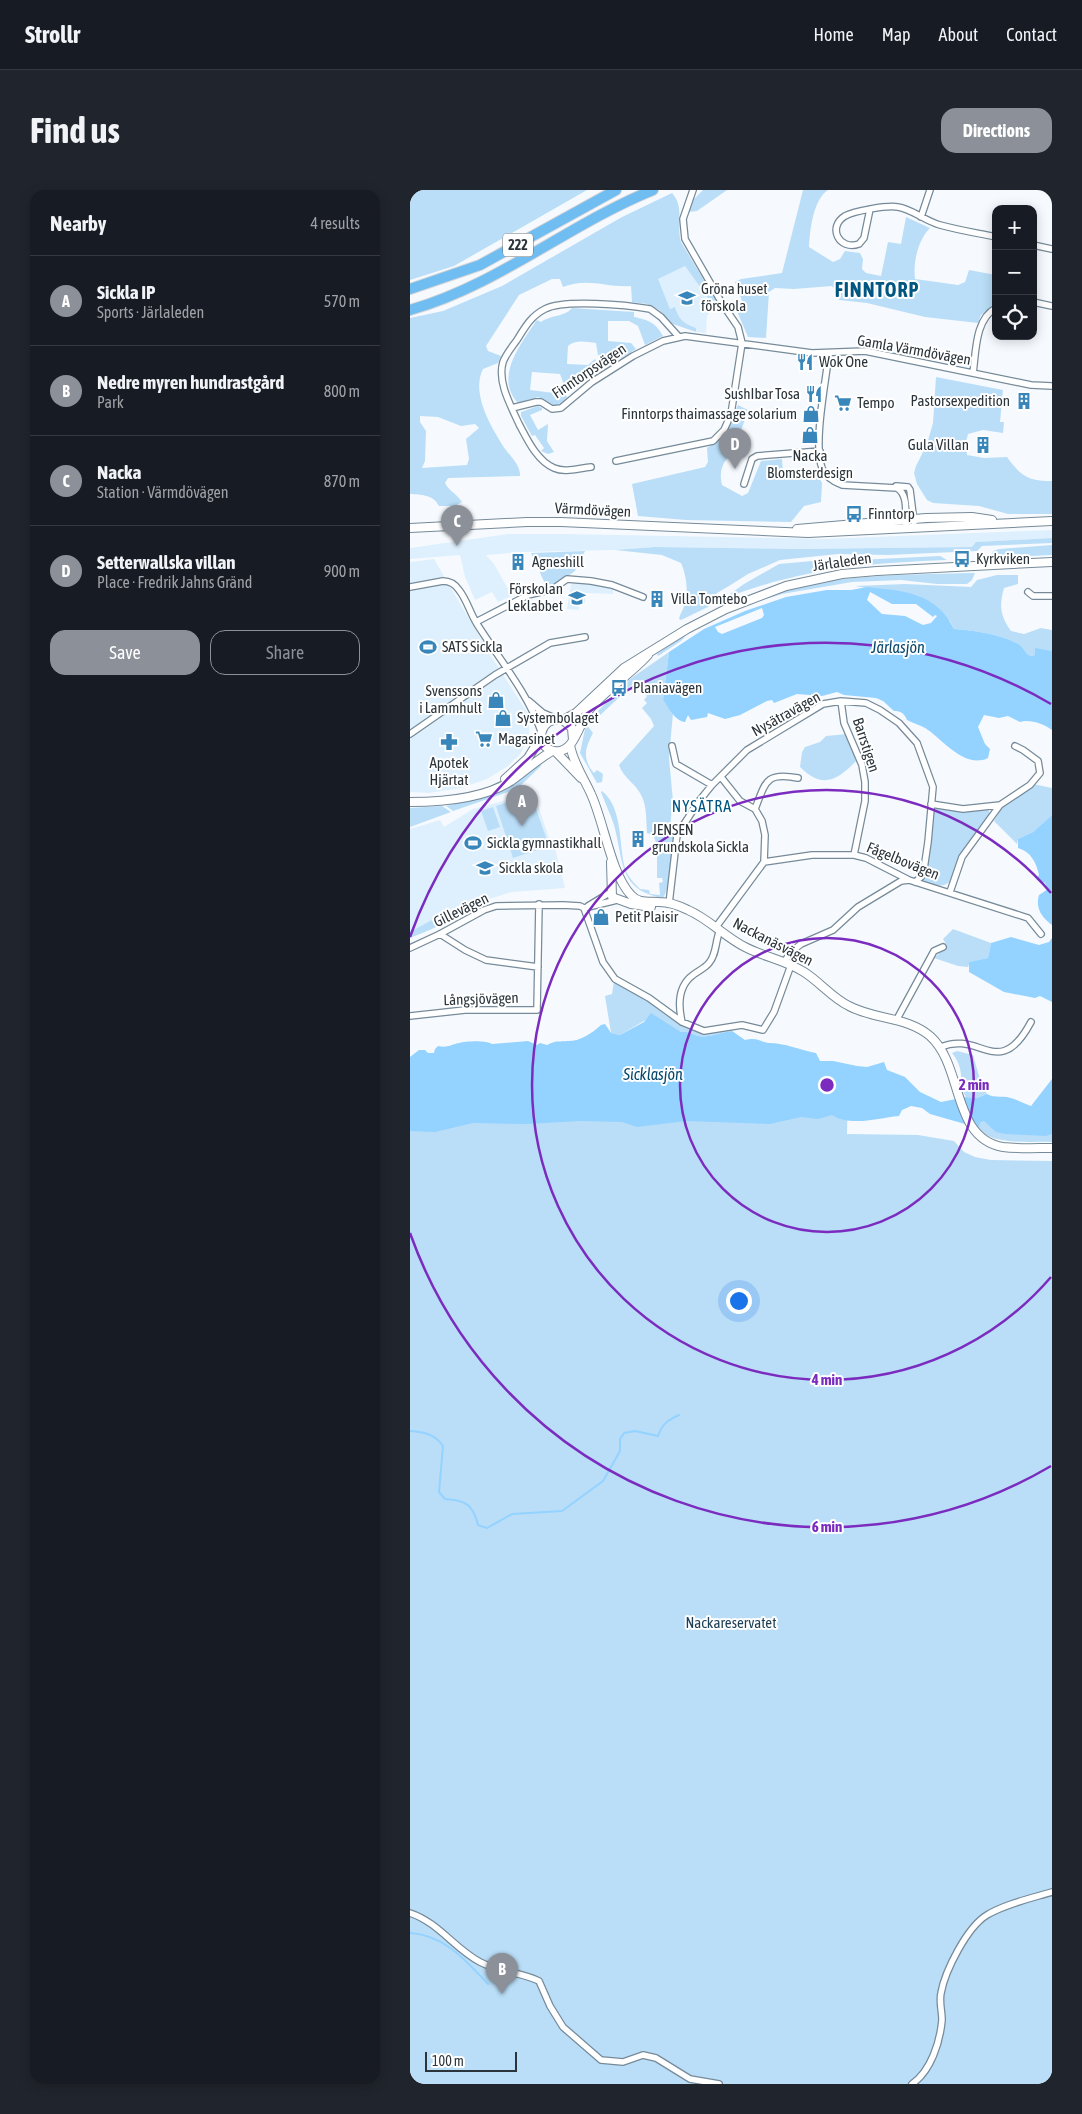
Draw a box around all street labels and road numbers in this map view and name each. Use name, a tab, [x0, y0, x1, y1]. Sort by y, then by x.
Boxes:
road number: 222	[503, 234, 533, 256]
street label: Gamla Värmdövägen	[856, 331, 972, 368]
street label: Finntorpsvägen	[549, 340, 629, 401]
street label: Värmdövägen	[554, 499, 632, 520]
street label: Järlaleden	[812, 549, 872, 574]
street label: Nysätravägen	[748, 688, 823, 739]
street label: Barrstigen	[850, 715, 883, 774]
street label: Fågelbovägen	[864, 838, 942, 883]
street label: Gillevägen	[430, 889, 491, 930]
street label: Nackanäsvägen	[730, 914, 816, 969]
street label: Långsjövägen	[443, 989, 519, 1008]

